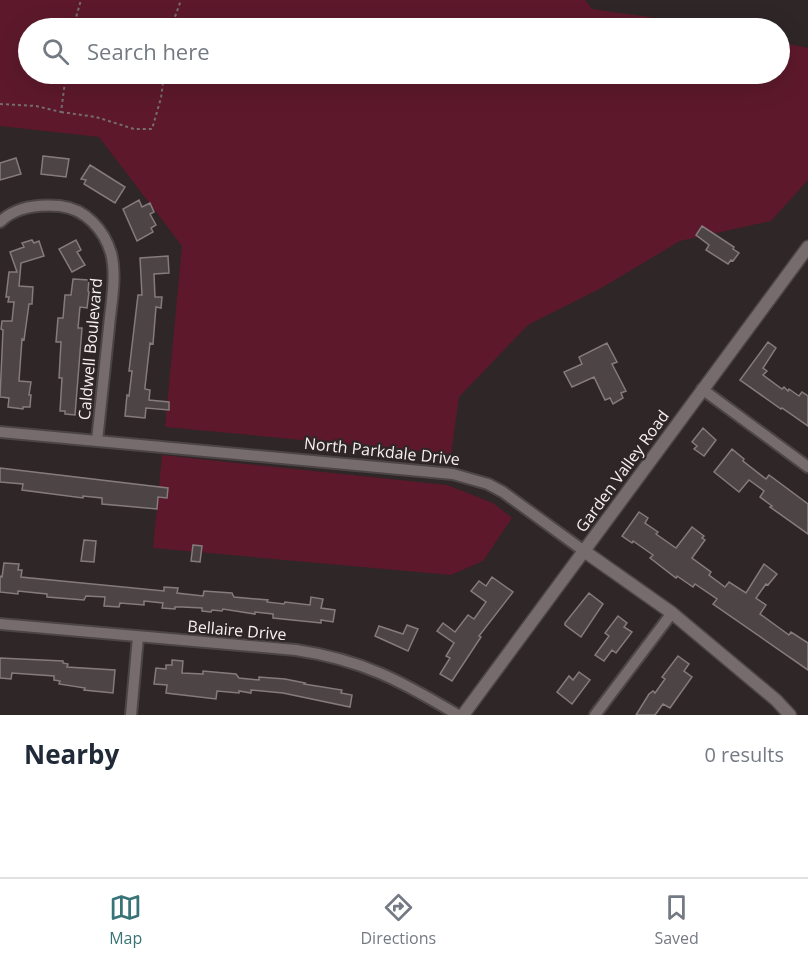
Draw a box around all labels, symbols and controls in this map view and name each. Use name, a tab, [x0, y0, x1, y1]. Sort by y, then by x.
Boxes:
search box	[18, 18, 790, 84]
icon: search	[39, 35, 72, 68]
text: Search here	[87, 36, 210, 66]
street label: Caldwell Boulevard	[73, 277, 107, 421]
street label: Garden Valley Road	[570, 406, 674, 536]
street label: North Parkdale Drive	[303, 432, 461, 470]
street label: Bellaire Drive	[187, 615, 287, 645]
text: Nearby	[24, 736, 119, 772]
text: 0 results	[704, 741, 784, 768]
tab: Map	[109, 891, 142, 949]
tab: Directions	[361, 891, 436, 949]
tab: Saved	[654, 891, 699, 949]

